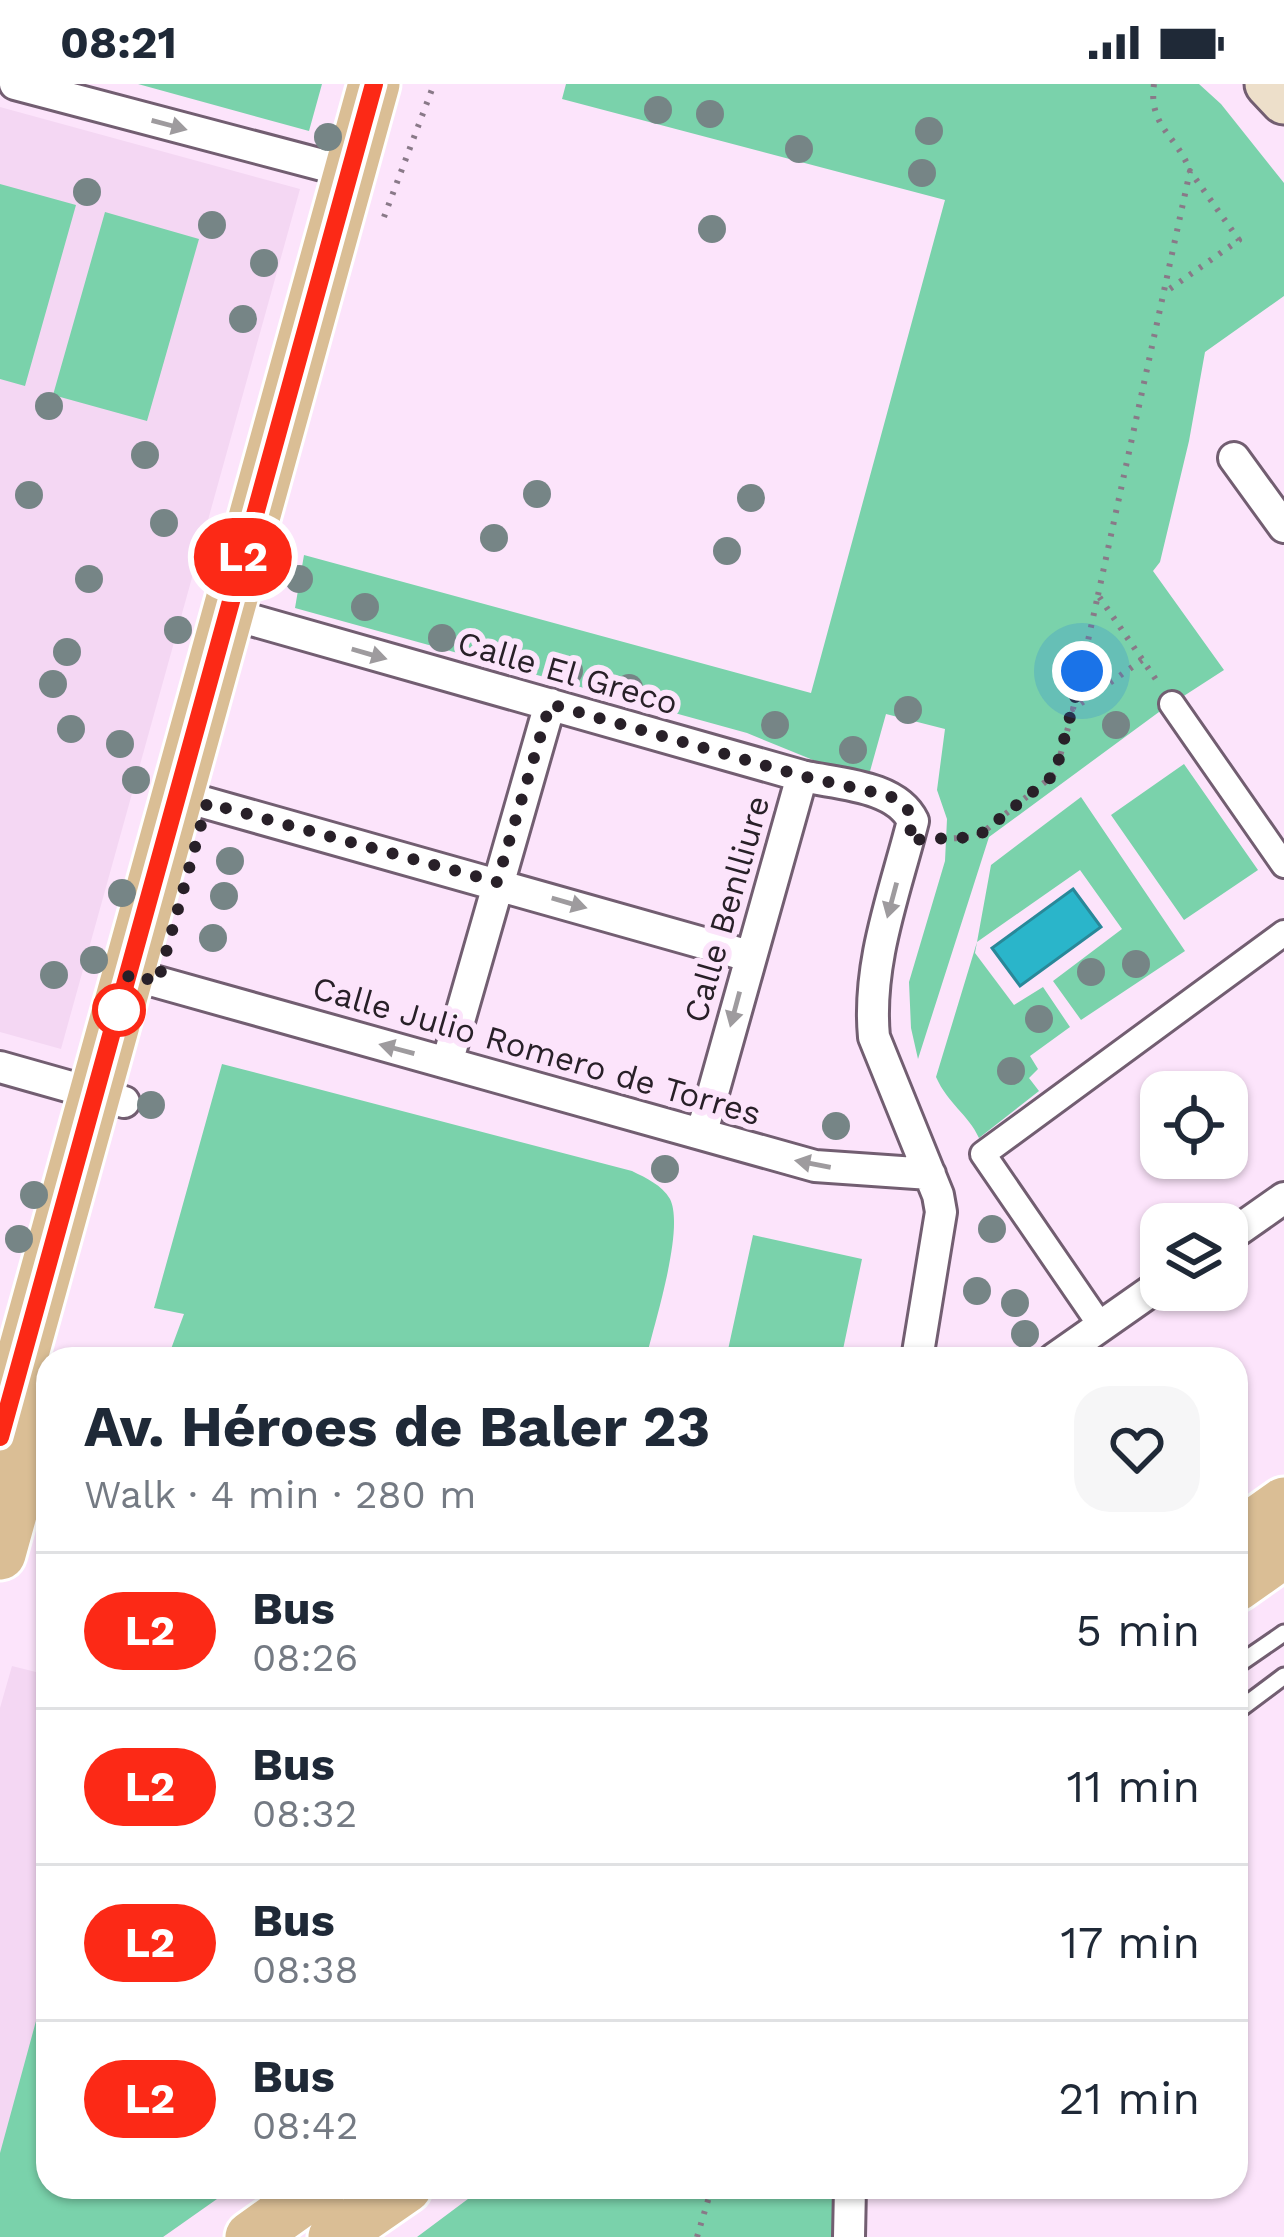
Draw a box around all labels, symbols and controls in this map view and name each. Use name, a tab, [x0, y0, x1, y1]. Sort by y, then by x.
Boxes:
text: 08:21	[60, 16, 177, 69]
one-way arrow	[150, 117, 187, 136]
line badge: L2	[189, 518, 297, 596]
text: L2	[218, 532, 268, 581]
street label: Calle El Greco	[453, 622, 682, 723]
your location	[1052, 641, 1112, 701]
one-way arrow	[351, 645, 388, 664]
street label: Calle Benlliure	[675, 791, 777, 1027]
one-way arrow	[882, 882, 901, 919]
one-way arrow	[551, 895, 588, 913]
street label: Calle Julio Romero de Torres	[308, 968, 765, 1133]
unlabelled marker	[94, 985, 144, 1035]
one-way arrow	[724, 991, 743, 1028]
one-way arrow	[378, 1038, 415, 1057]
map controls	[1140, 1071, 1248, 1311]
button: locate	[1140, 1071, 1248, 1179]
one-way arrow	[794, 1153, 832, 1172]
button: layers	[1140, 1203, 1248, 1311]
button: heart	[1074, 1386, 1200, 1512]
text: Av. Héroes de Baler 23	[84, 1393, 710, 1460]
text: Walk · 4 min · 280 m	[84, 1472, 476, 1517]
text: Bus	[252, 1582, 335, 1635]
text: 5 min	[1076, 1604, 1200, 1657]
text: L2	[125, 1606, 175, 1655]
text: 08:26	[252, 1635, 358, 1680]
text: Bus	[252, 1738, 335, 1791]
text: 11 min	[1067, 1760, 1200, 1813]
text: L2	[125, 1762, 175, 1811]
text: 08:32	[252, 1791, 357, 1836]
text: Bus	[252, 1894, 335, 1947]
text: 17 min	[1060, 1916, 1200, 1969]
text: L2	[125, 1918, 175, 1967]
text: 08:38	[252, 1947, 359, 1992]
text: Bus	[252, 2050, 335, 2103]
text: 21 min	[1058, 2072, 1200, 2125]
text: L2	[125, 2074, 175, 2123]
text: 08:42	[252, 2103, 358, 2148]

